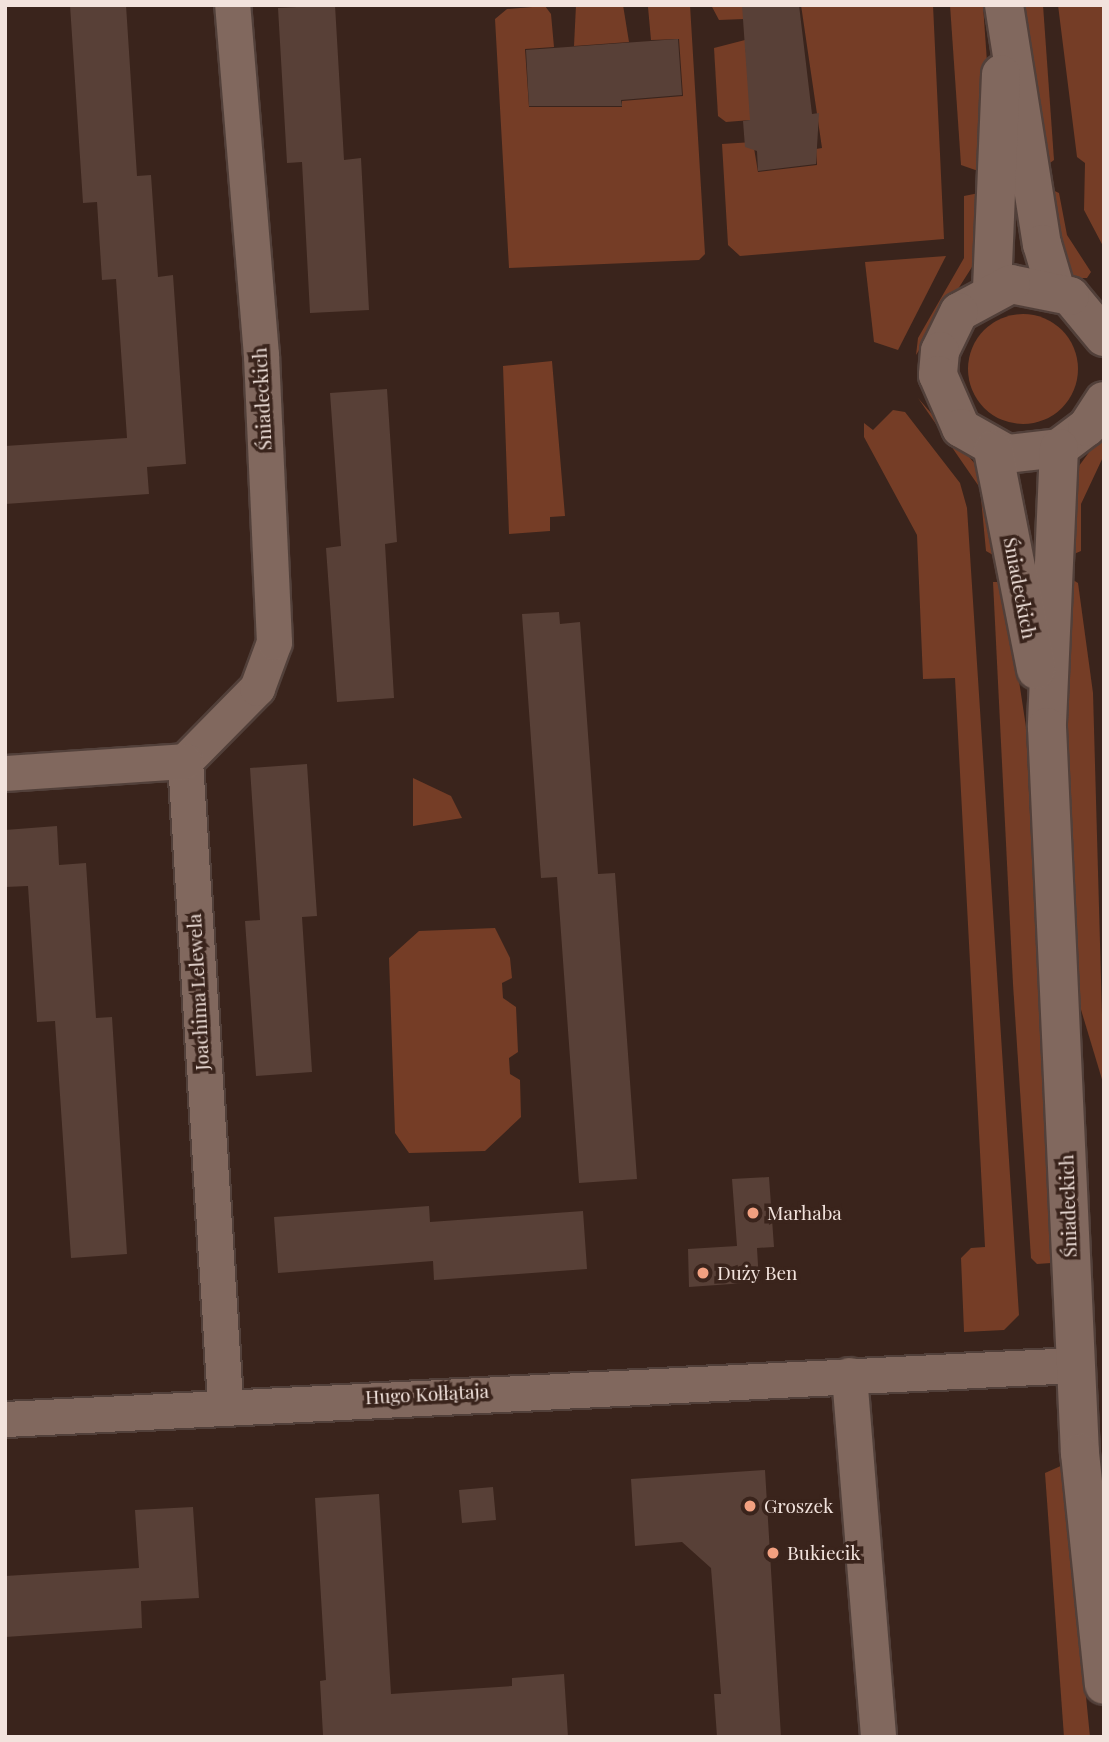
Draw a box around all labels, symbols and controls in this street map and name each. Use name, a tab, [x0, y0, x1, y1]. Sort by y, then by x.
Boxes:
street label: Śniadeckich	[248, 347, 276, 451]
street label: Śniadeckich	[999, 535, 1041, 641]
street label: Joachima Lelewela	[182, 913, 214, 1071]
street label: Śniadeckich	[1055, 1154, 1081, 1258]
place label: Marhaba	[767, 1202, 842, 1224]
marker: Marhaba	[745, 1205, 761, 1221]
place label: Duży Ben	[717, 1262, 798, 1284]
marker: Duży Ben	[695, 1265, 711, 1281]
street label: Hugo Kołłątaja	[365, 1379, 489, 1409]
place label: Groszek	[764, 1495, 833, 1517]
marker: Groszek	[742, 1498, 758, 1514]
place label: Bukiecik	[787, 1542, 861, 1564]
marker: Bukiecik	[765, 1545, 781, 1561]

